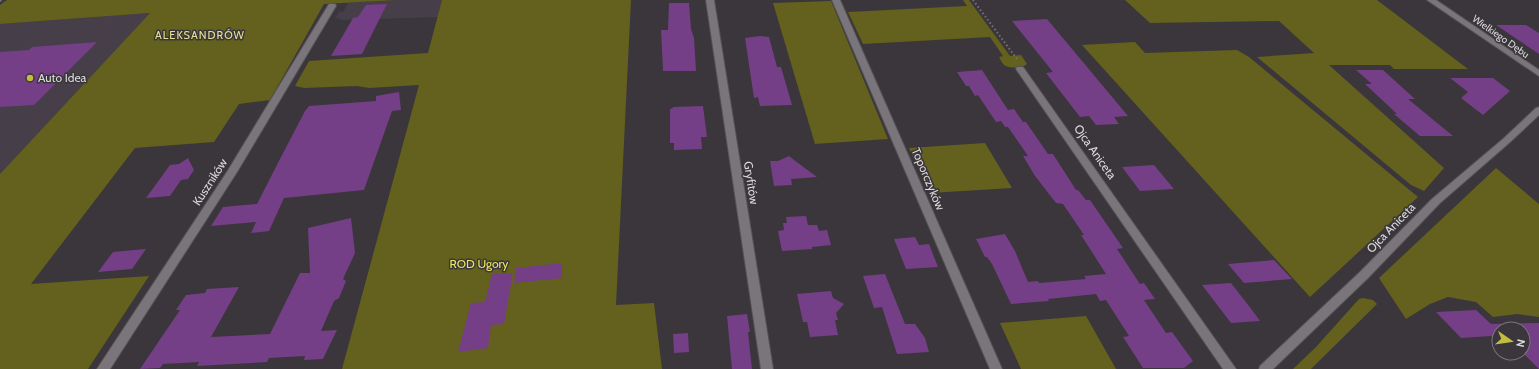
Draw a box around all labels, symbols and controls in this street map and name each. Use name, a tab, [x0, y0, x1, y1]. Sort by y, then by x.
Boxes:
street label: Wielkiego Dębu	[1470, 12, 1532, 61]
district label: ALEKSANDRÓW	[155, 28, 245, 42]
place label: Auto Idea	[38, 70, 87, 85]
marker: Auto Idea	[25, 73, 35, 83]
street label: Ojca Aniceta	[1071, 121, 1120, 182]
street label: Toporczyków	[909, 145, 948, 213]
street label: Kuszników	[189, 155, 230, 208]
street label: Gryfitów	[741, 160, 762, 206]
street label: Ojca Aniceta	[1363, 199, 1418, 256]
park label: ROD Ugory	[450, 256, 508, 271]
north arrow	[1491, 321, 1531, 361]
text: N	[1513, 338, 1528, 349]

